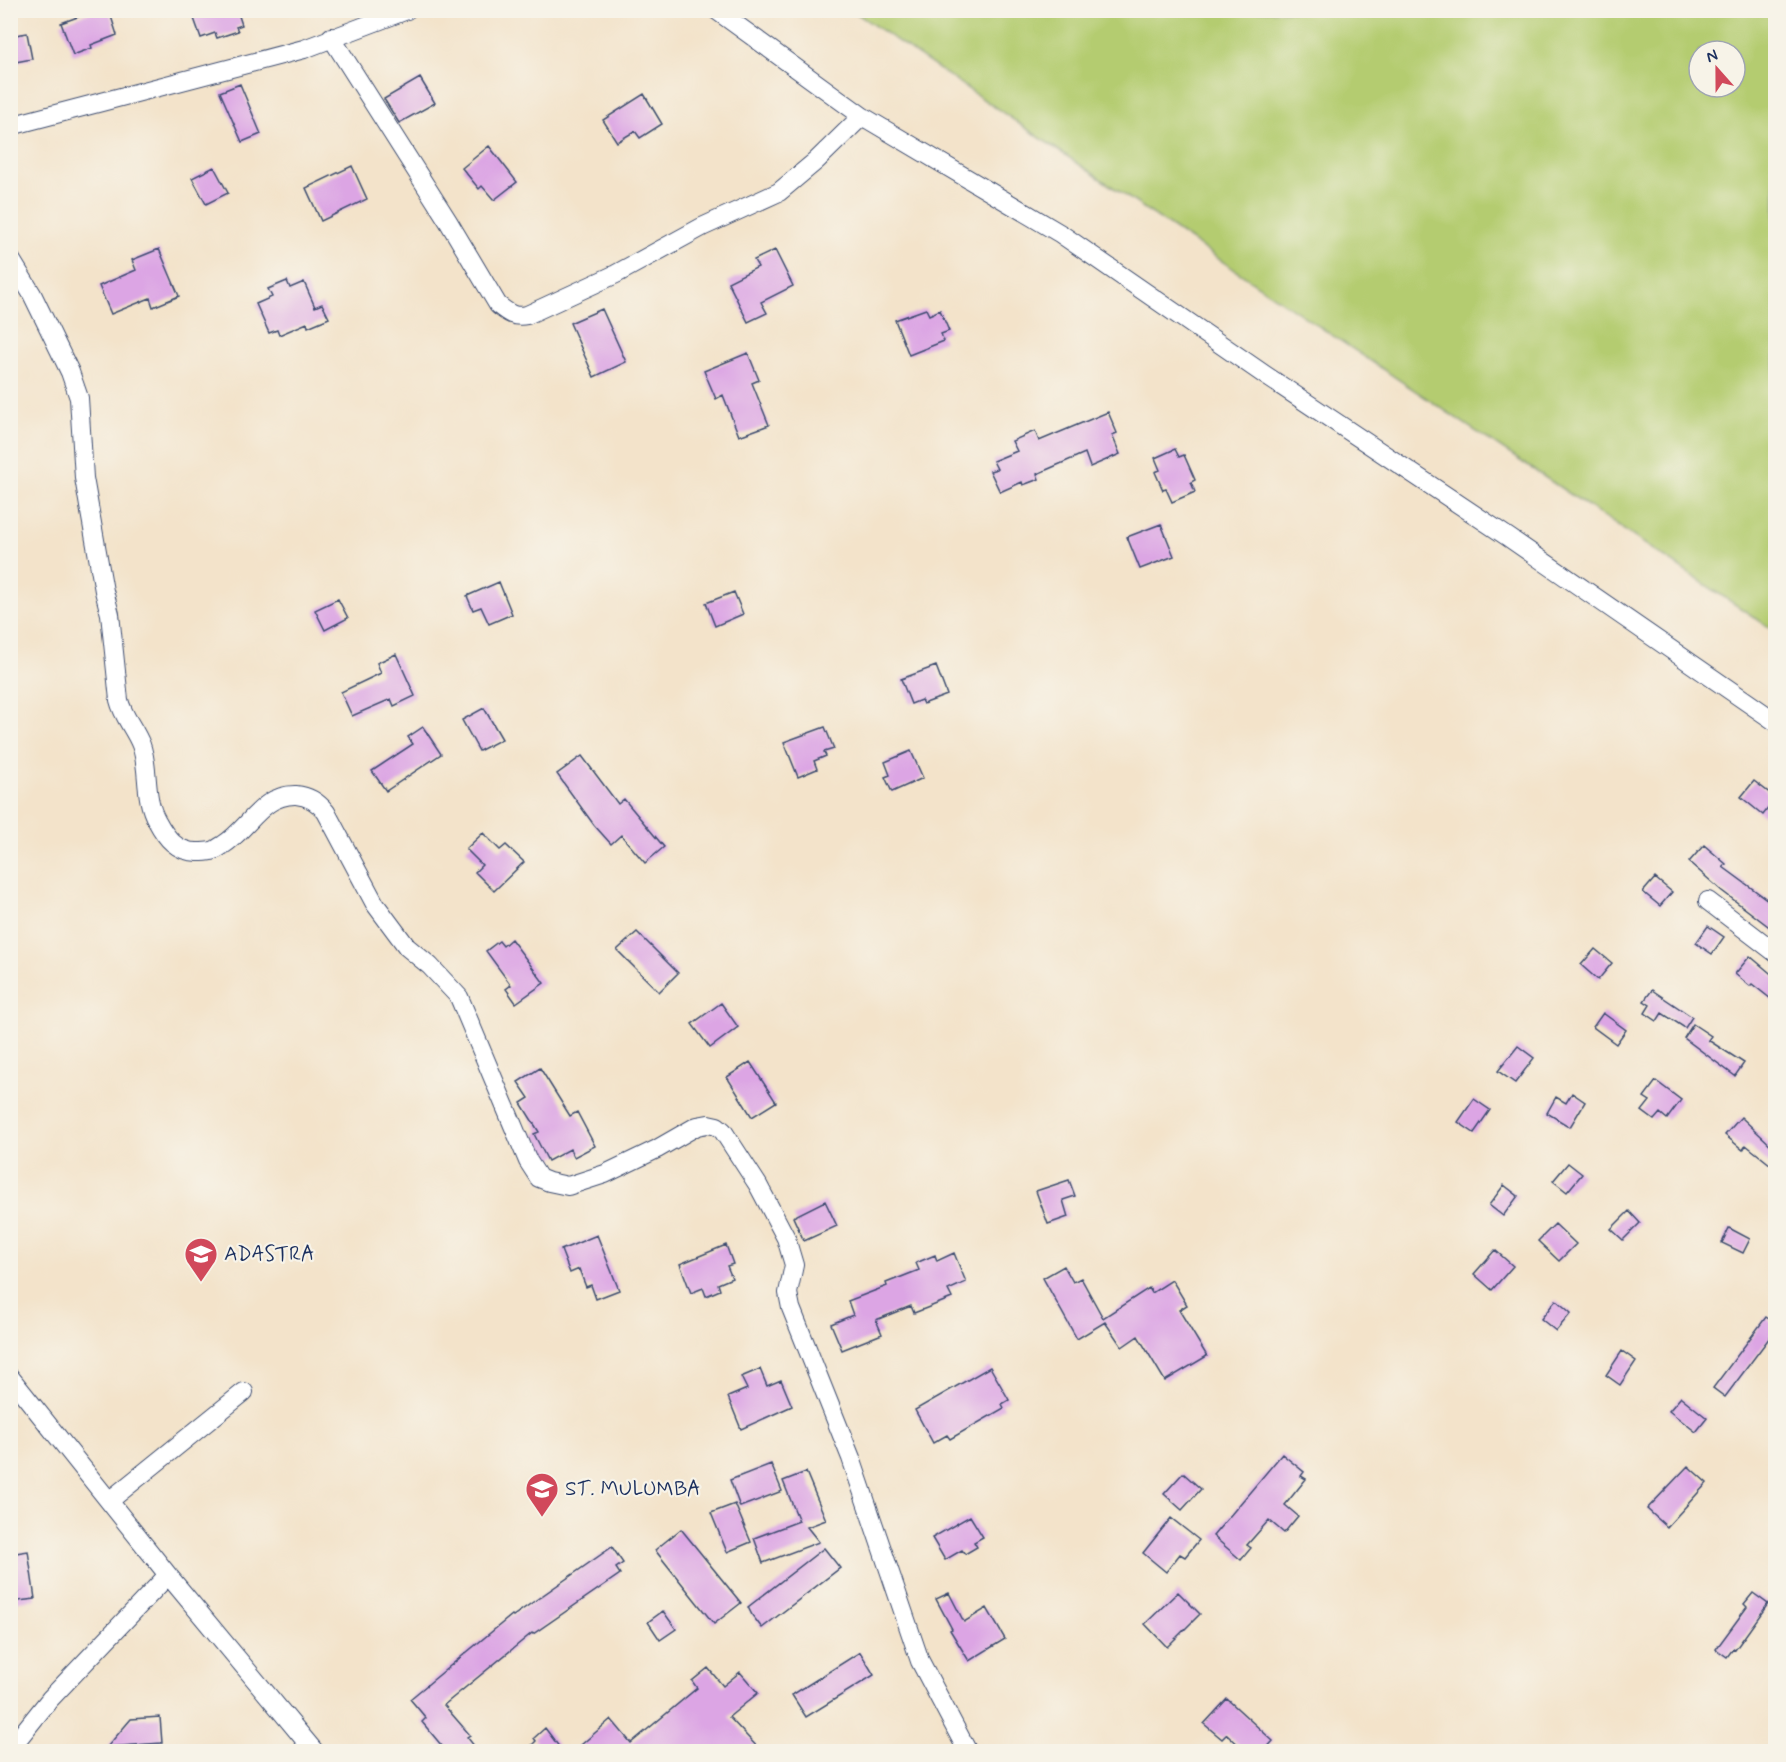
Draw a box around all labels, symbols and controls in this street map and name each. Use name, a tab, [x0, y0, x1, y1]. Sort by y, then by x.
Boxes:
north arrow	[1687, 39, 1747, 99]
text: N	[1703, 45, 1721, 68]
school or university icon: ADASTRA	[183, 1236, 219, 1283]
place label: ADASTRA	[224, 1240, 315, 1268]
school or university icon: ST. MULUMBA	[524, 1471, 560, 1518]
place label: ST. MULUMBA	[565, 1475, 701, 1503]

